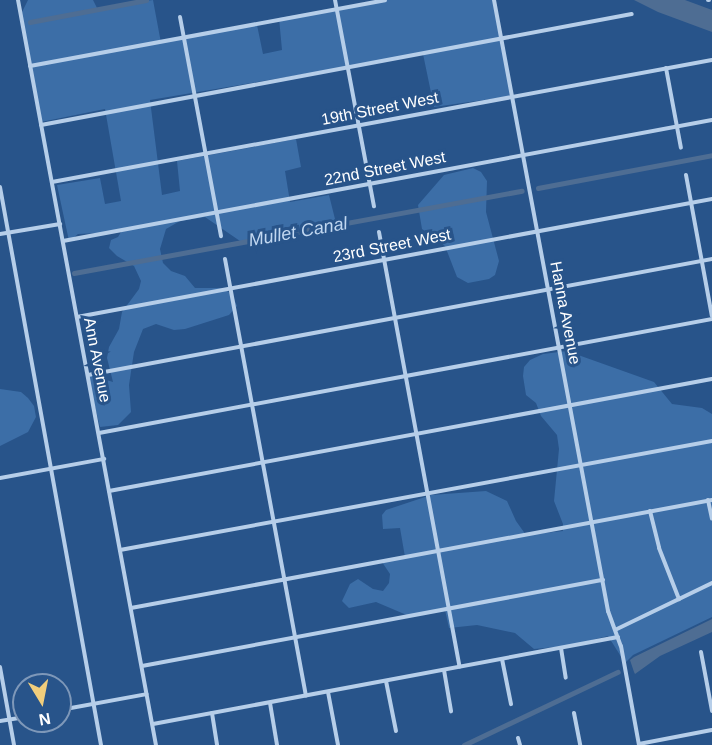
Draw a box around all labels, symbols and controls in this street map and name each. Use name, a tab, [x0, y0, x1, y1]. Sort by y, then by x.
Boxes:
street label: 19th Street West	[320, 88, 440, 130]
street label: 22nd Street West	[323, 148, 447, 190]
water label: Mullet Canal	[247, 213, 349, 251]
street label: 23rd Street West	[331, 225, 453, 267]
street label: Hanna Avenue	[546, 259, 584, 367]
street label: Ann Avenue	[79, 316, 115, 404]
north arrow	[12, 673, 72, 733]
text: N	[38, 710, 52, 729]

